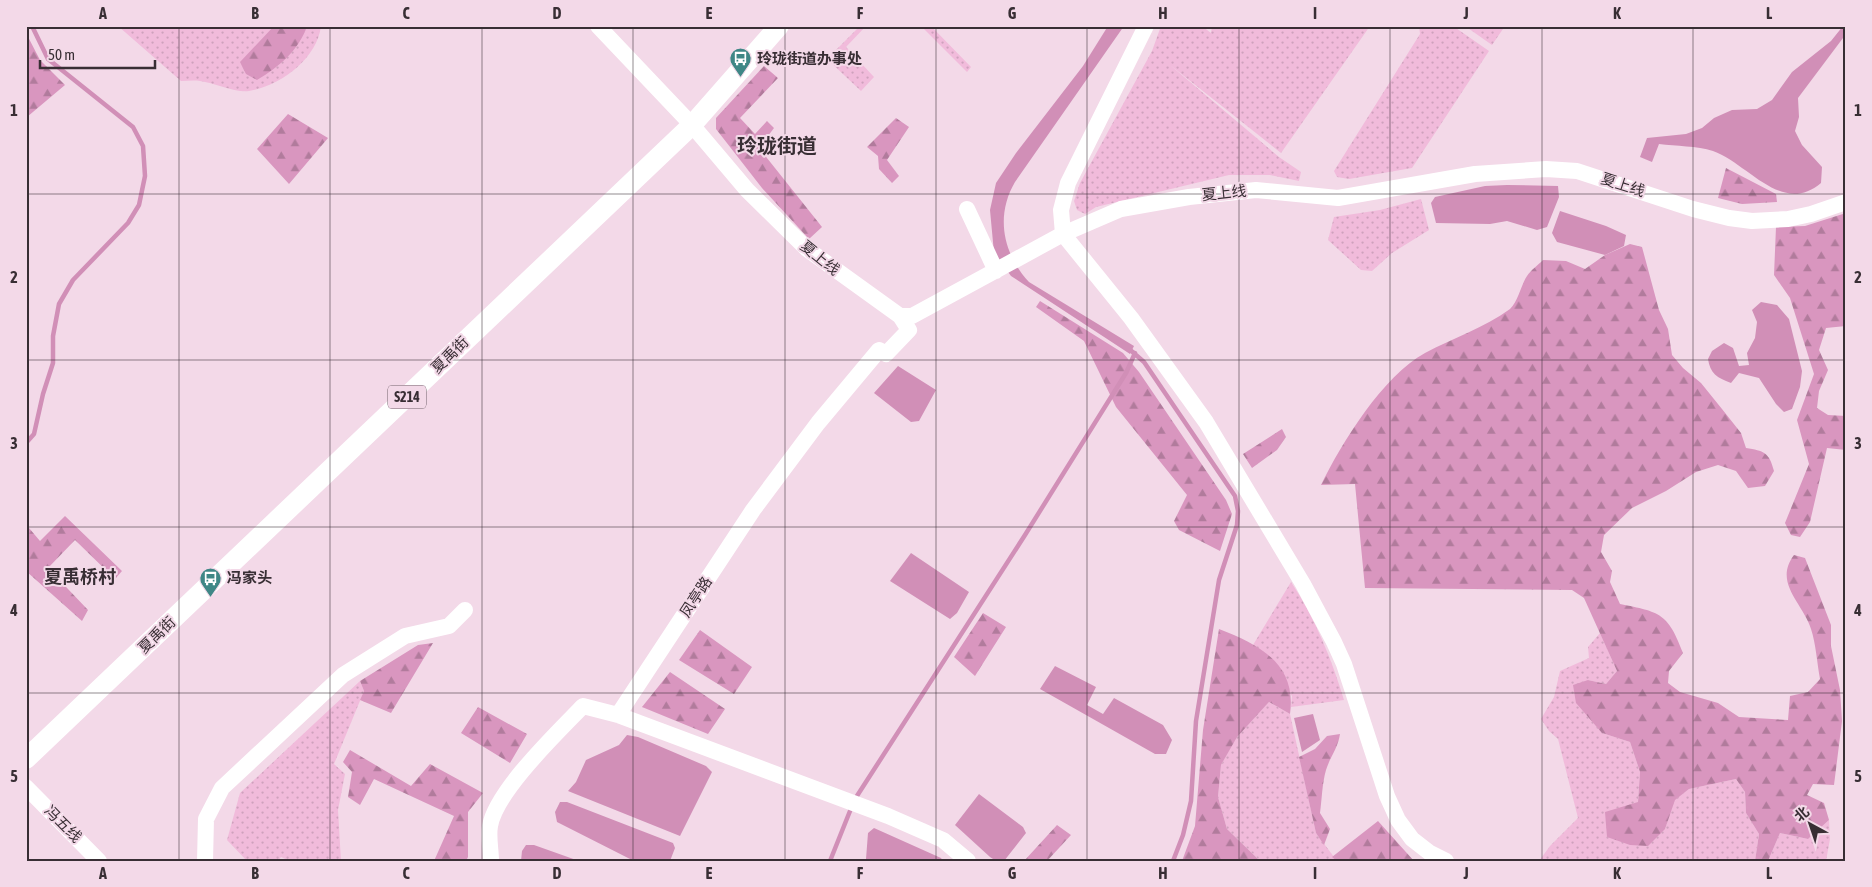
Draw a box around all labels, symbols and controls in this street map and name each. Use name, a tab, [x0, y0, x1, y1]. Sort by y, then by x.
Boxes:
text: A	[98, 4, 107, 22]
text: B	[251, 4, 259, 22]
text: C	[402, 4, 410, 22]
text: D	[553, 4, 562, 22]
text: E	[706, 4, 713, 22]
text: F	[857, 4, 864, 22]
text: G	[1008, 4, 1017, 22]
text: H	[1158, 4, 1168, 22]
text: I	[1313, 4, 1317, 22]
text: J	[1462, 4, 1469, 22]
text: K	[1613, 4, 1621, 22]
text: L	[1766, 4, 1773, 22]
scale bar	[40, 38, 155, 70]
text: 50 m	[48, 46, 75, 63]
bus stop icon: 玲珑街道办事处	[729, 47, 753, 78]
place label: 玲珑街道办事处	[757, 50, 862, 67]
text: 1	[10, 101, 18, 119]
text: 1	[1854, 101, 1862, 119]
district label: 玲珑街道	[737, 134, 817, 157]
street label: 夏上线	[1599, 169, 1647, 200]
street label: 夏上线	[1201, 182, 1247, 203]
street label: 夏上线	[797, 237, 843, 278]
text: 2	[10, 268, 18, 286]
text: 2	[1854, 268, 1862, 286]
street label: 夏禹街	[428, 333, 472, 376]
road number: S214	[388, 386, 426, 408]
text: 3	[10, 434, 18, 452]
text: 3	[1854, 434, 1862, 452]
district label: 夏禹桥村	[44, 566, 116, 587]
bus stop icon: 冯家头	[199, 566, 223, 597]
place label: 冯家头	[227, 569, 272, 586]
street label: 凤亭路	[676, 573, 715, 620]
text: 4	[9, 601, 18, 619]
text: 4	[1853, 601, 1862, 619]
street label: 夏禹街	[135, 613, 179, 656]
text: 5	[10, 767, 18, 785]
text: 5	[1854, 767, 1862, 785]
north arrow	[1784, 800, 1834, 850]
street label: 冯五线	[41, 802, 85, 846]
text: 北	[1791, 803, 1812, 825]
text: A	[98, 864, 107, 882]
text: B	[251, 864, 259, 882]
text: C	[402, 864, 410, 882]
text: D	[553, 864, 562, 882]
text: E	[706, 864, 713, 882]
text: F	[857, 864, 864, 882]
text: G	[1008, 864, 1017, 882]
text: H	[1158, 864, 1168, 882]
text: I	[1313, 864, 1317, 882]
text: J	[1462, 864, 1469, 882]
text: K	[1613, 864, 1621, 882]
text: L	[1766, 864, 1773, 882]

